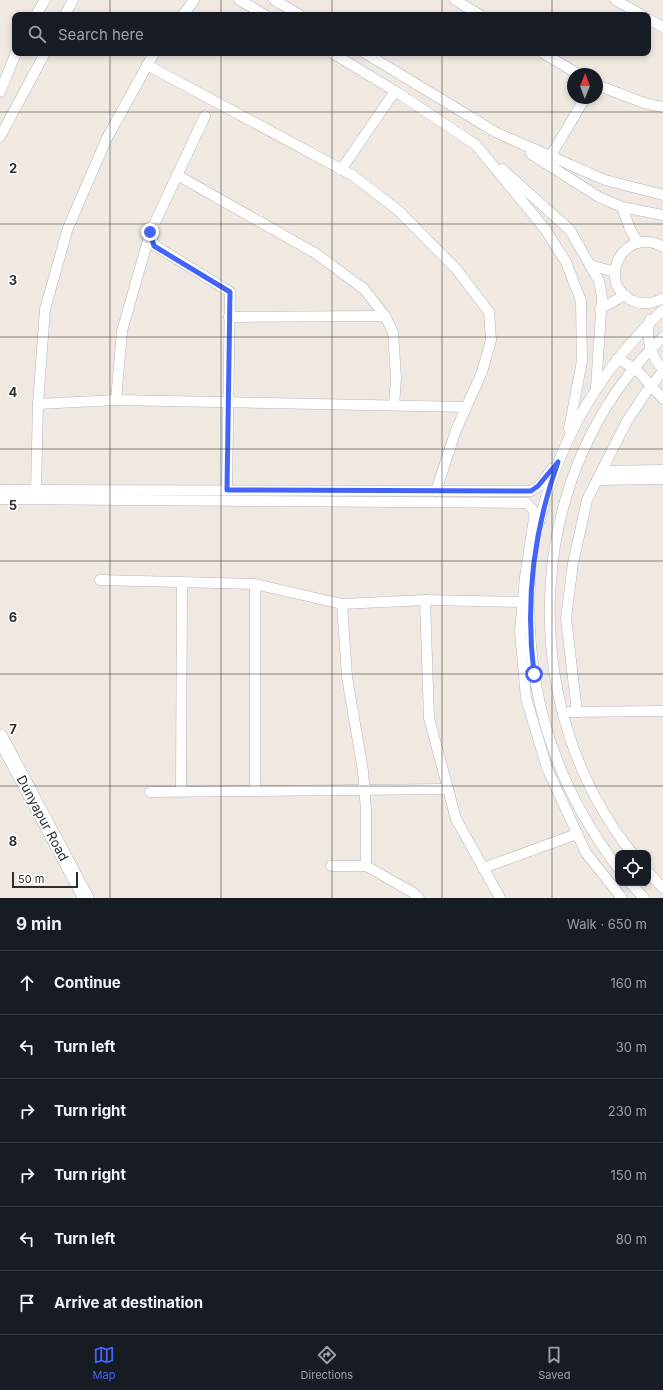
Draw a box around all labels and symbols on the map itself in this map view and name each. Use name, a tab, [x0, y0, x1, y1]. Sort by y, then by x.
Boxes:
north arrow	[567, 68, 603, 104]
text: 2	[9, 160, 17, 176]
route end	[141, 223, 159, 241]
text: 3	[9, 272, 17, 288]
text: 4	[9, 384, 18, 400]
text: 5	[9, 497, 17, 513]
text: 6	[9, 609, 17, 625]
route start	[525, 665, 543, 683]
text: 7	[9, 721, 17, 737]
street label: Dunyapur Road	[14, 772, 72, 864]
text: 8	[9, 833, 17, 849]
scale bar	[12, 870, 78, 889]

